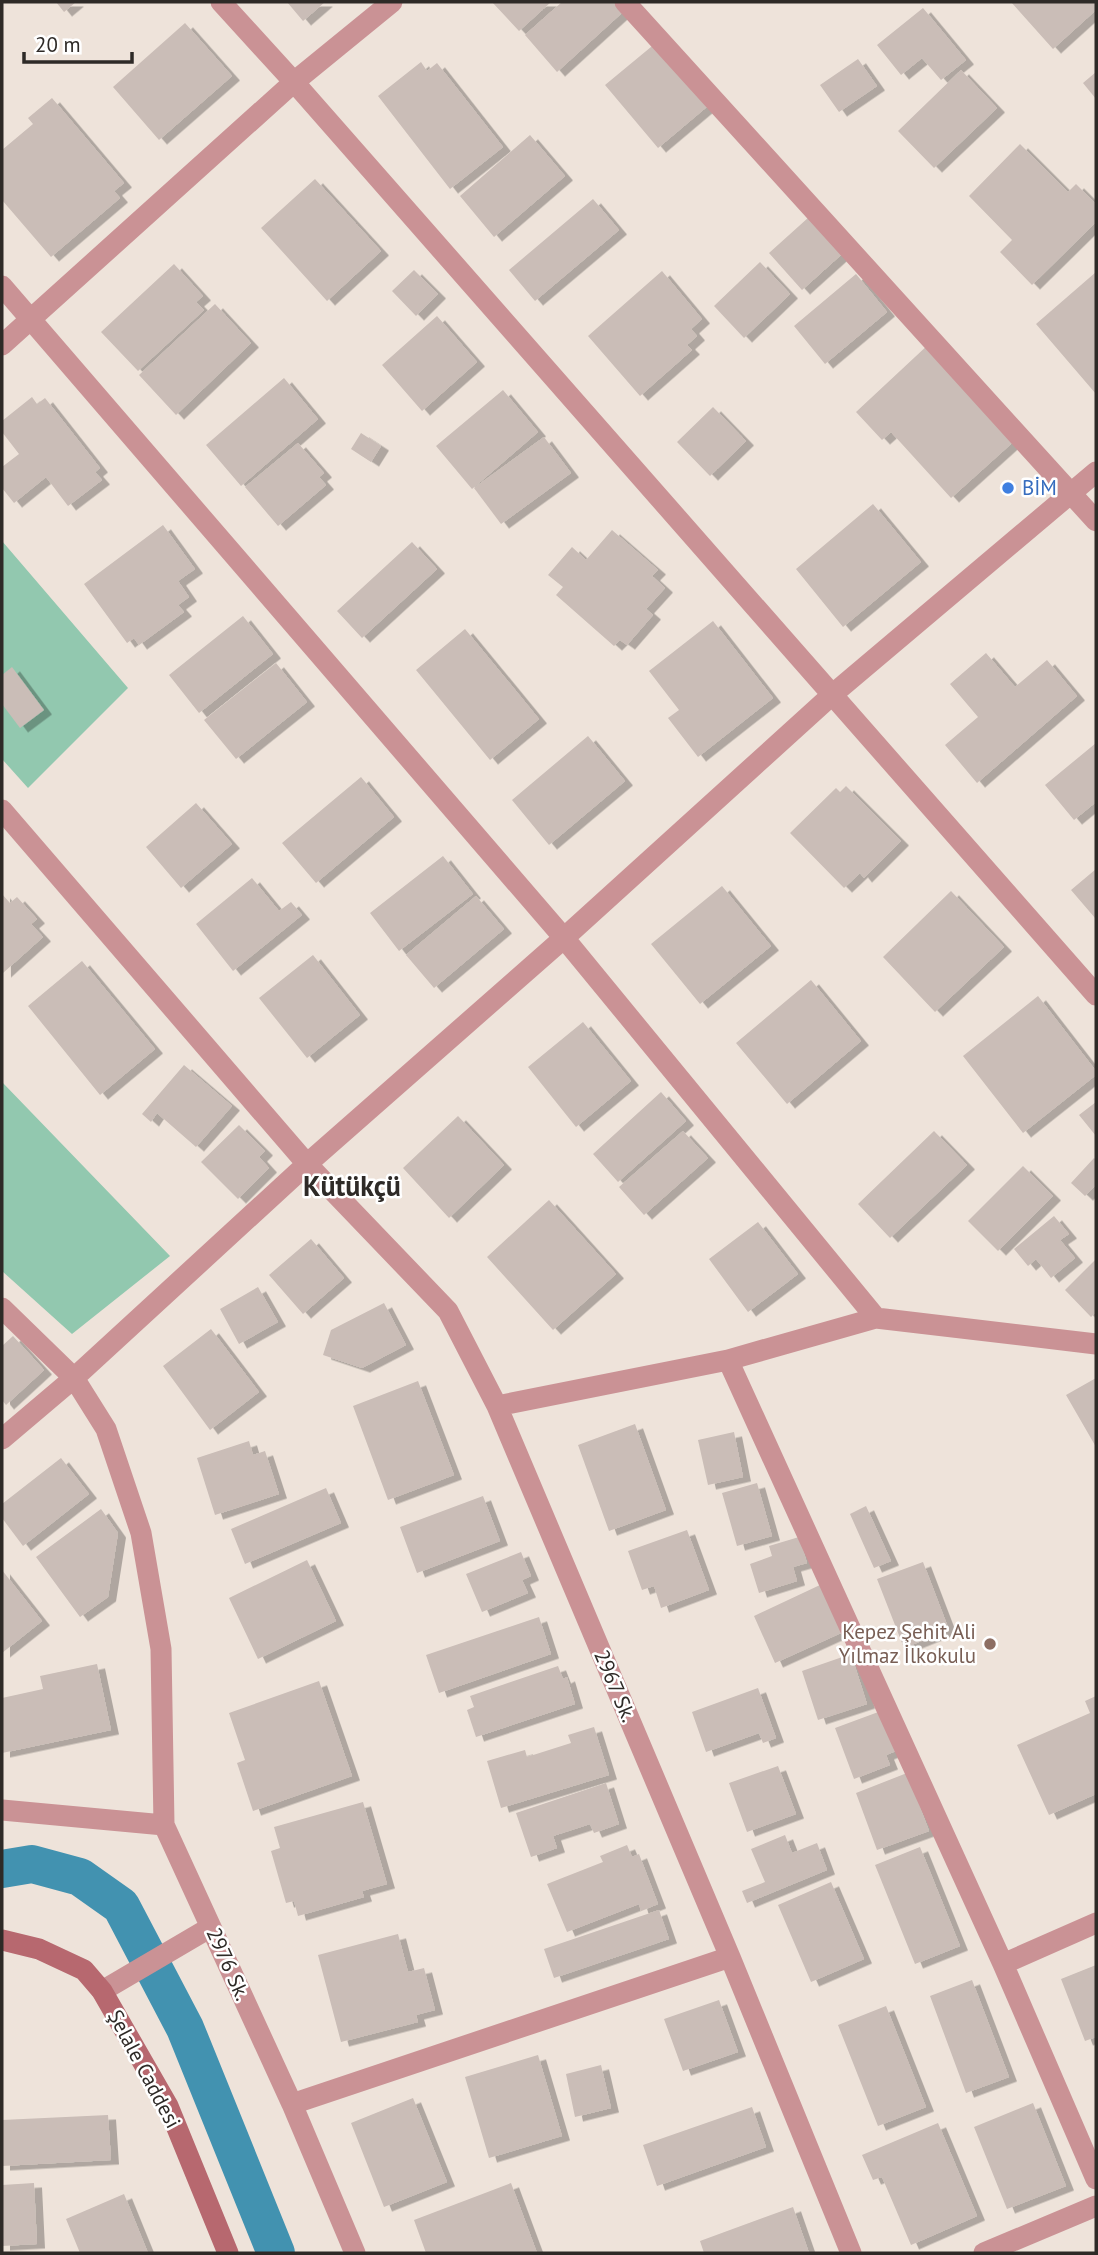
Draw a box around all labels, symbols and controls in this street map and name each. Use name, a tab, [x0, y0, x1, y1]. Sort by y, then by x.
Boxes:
scale bar	[24, 21, 133, 65]
text: 20 m	[35, 31, 81, 58]
place label: BİM	[1022, 474, 1057, 501]
marker: BİM	[1000, 480, 1016, 496]
district label: Kütükçü	[303, 1167, 401, 1204]
place label: Kepez Şehit Ali Yılmaz İlkokulu	[839, 1618, 976, 1669]
marker: Kepez Şehit Ali Yılmaz İlkokulu	[982, 1636, 998, 1652]
street label: 2967 Sk.	[588, 1646, 643, 1726]
street label: 2976 Sk.	[200, 1923, 256, 2005]
street label: Şelale Caddesi	[102, 2005, 187, 2133]

